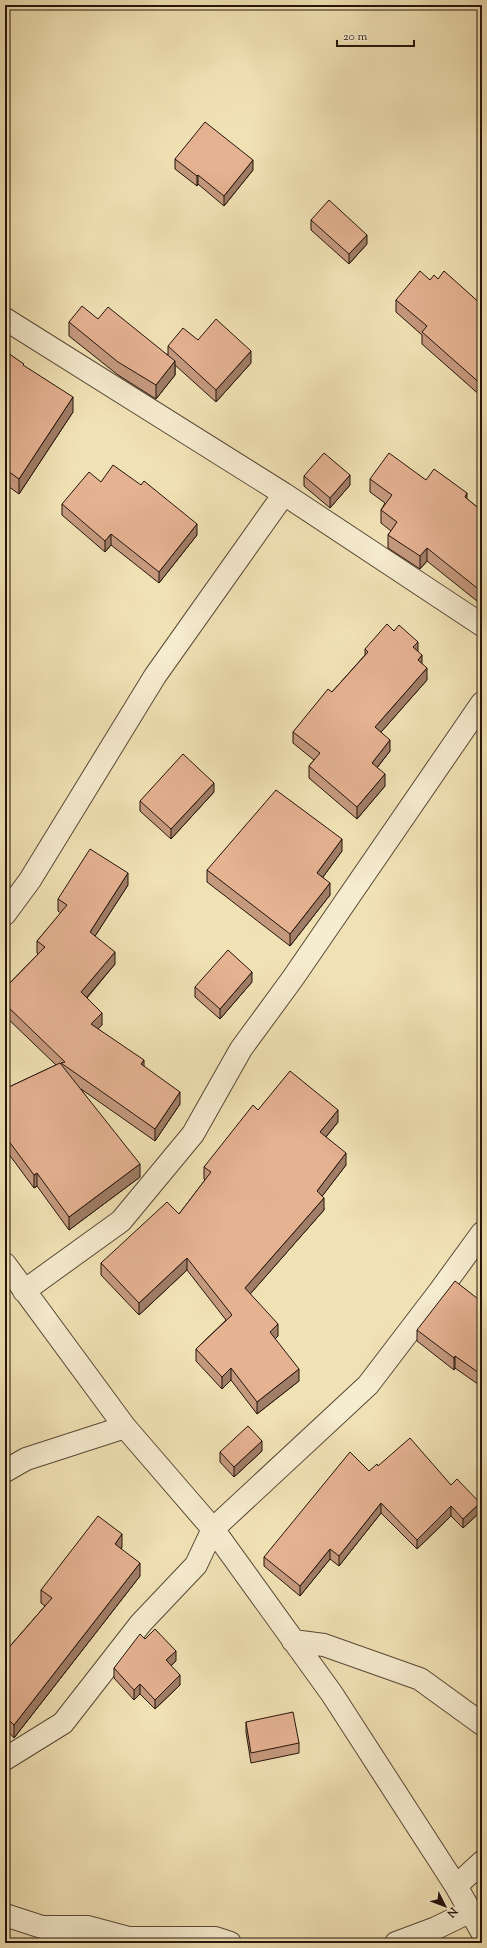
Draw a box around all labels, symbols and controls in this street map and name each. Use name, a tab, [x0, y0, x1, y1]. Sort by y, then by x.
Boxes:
scale bar	[337, 22, 414, 48]
text: 20 m	[343, 28, 368, 46]
north arrow	[425, 1886, 465, 1926]
text: N	[443, 1903, 461, 1921]

